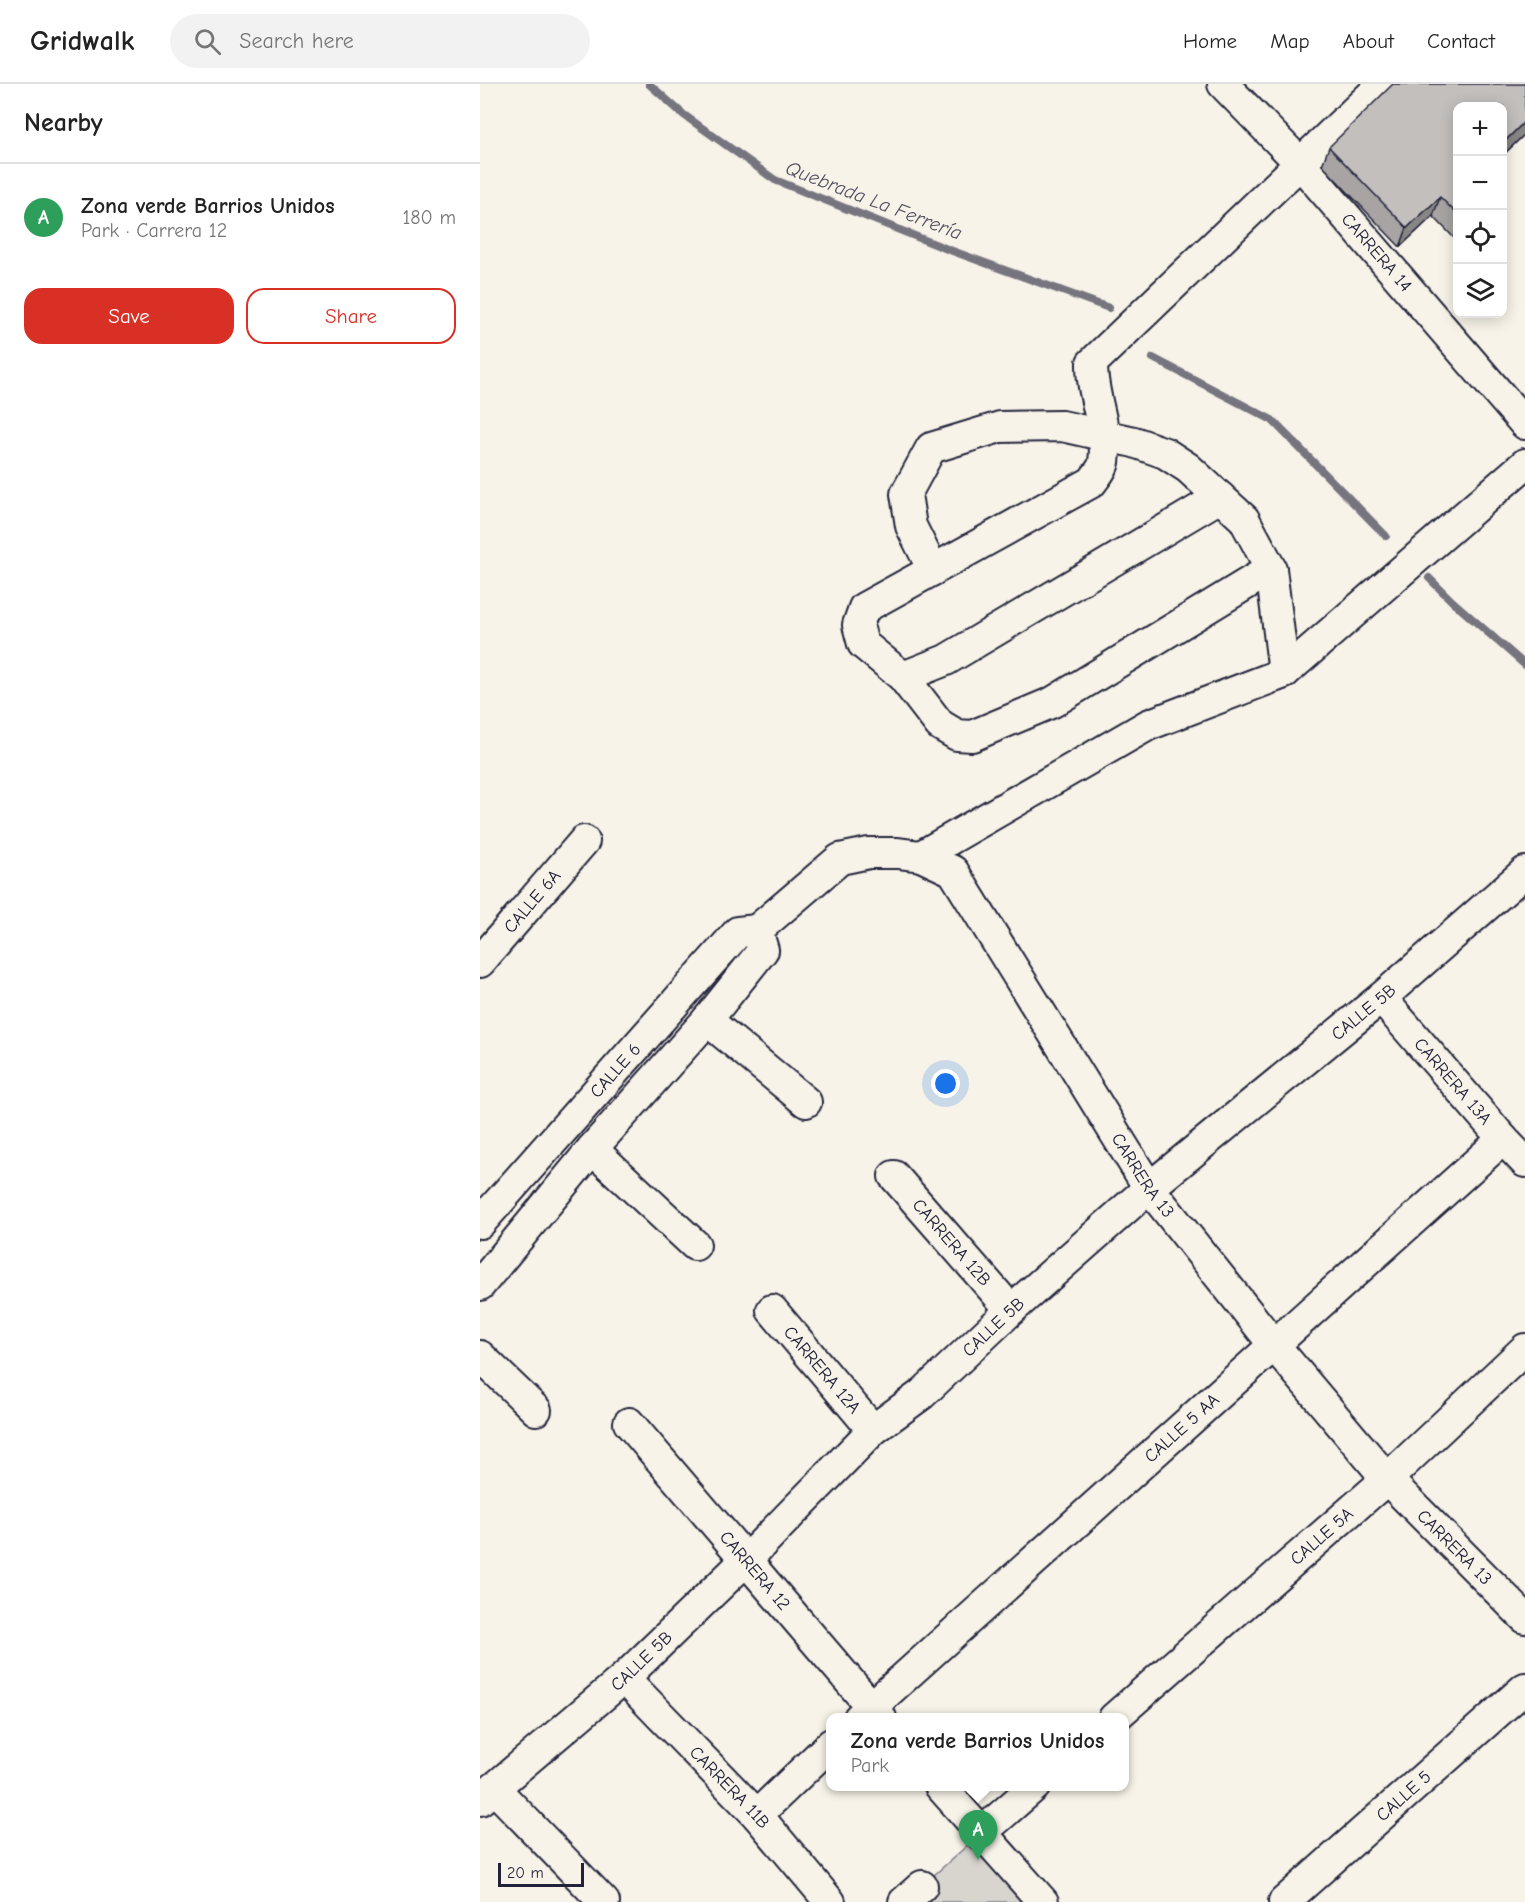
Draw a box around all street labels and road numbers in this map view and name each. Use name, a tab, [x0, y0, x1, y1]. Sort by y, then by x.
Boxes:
street label: CARRERA 14	[1337, 209, 1416, 296]
street label: CALLE 6A	[500, 866, 565, 938]
street label: CALLE 5B	[1327, 980, 1400, 1045]
street label: CARRERA 13A	[1409, 1034, 1496, 1129]
street label: CALLE 6	[586, 1039, 646, 1102]
street label: CARRERA 13	[1107, 1129, 1178, 1222]
street label: CARRERA 12B	[908, 1195, 995, 1291]
street label: CALLE 5B	[958, 1293, 1029, 1361]
street label: CARRERA 12A	[779, 1322, 865, 1418]
street label: CALLE 5 AA	[1140, 1389, 1224, 1467]
street label: CALLE 5A	[1286, 1503, 1358, 1570]
street label: CARRERA 13	[1413, 1506, 1496, 1589]
street label: CARRERA 12	[715, 1527, 794, 1615]
street label: CALLE 5B	[607, 1627, 677, 1696]
street label: CARRERA 11B	[685, 1742, 774, 1833]
street label: CALLE 5	[1372, 1766, 1436, 1826]

